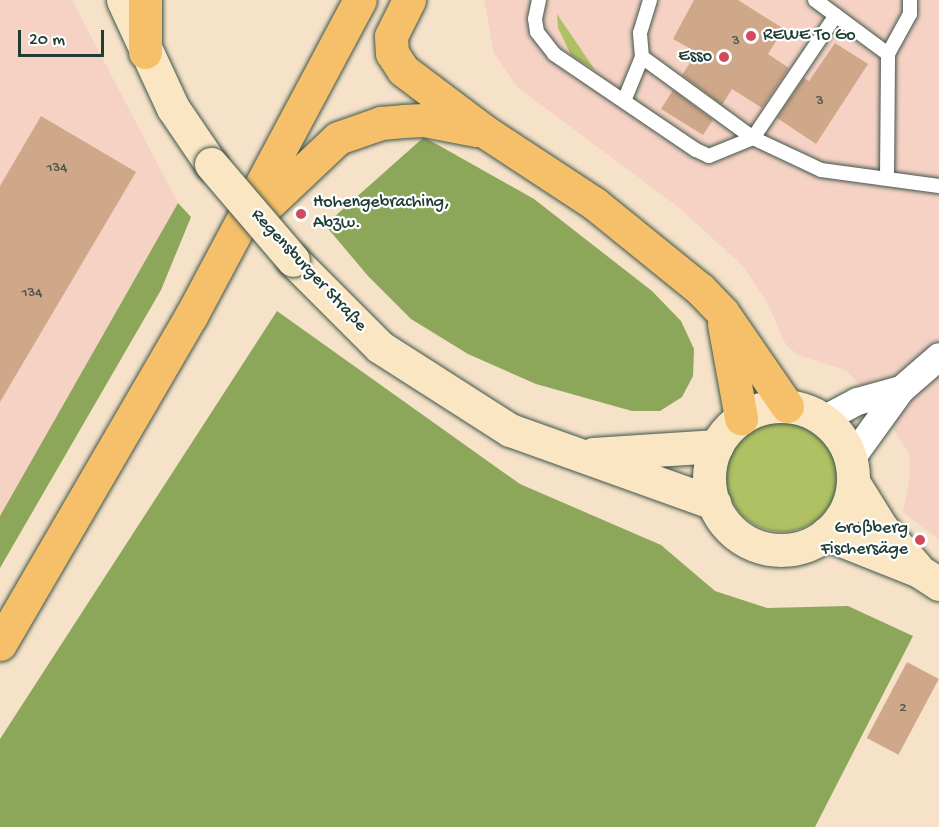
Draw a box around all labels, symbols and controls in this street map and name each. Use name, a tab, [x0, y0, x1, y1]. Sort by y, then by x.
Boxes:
scale bar	[21, 18, 106, 56]
place label: REWE To Go	[763, 25, 856, 47]
marker: REWE To Go	[744, 29, 758, 43]
text: 20 m	[29, 30, 65, 51]
house number: 3	[732, 33, 740, 51]
place label: Esso	[678, 46, 712, 68]
marker: Esso	[717, 50, 731, 64]
house number: 3	[816, 93, 824, 111]
house number: 134	[47, 160, 67, 178]
place label: Hohengebraching, Abzw.	[313, 193, 450, 236]
street label: Regensburger Straße	[245, 205, 371, 337]
marker: Hohengebraching, Abzw.	[294, 207, 308, 221]
house number: 134	[22, 285, 42, 303]
place label: Großberg Fischersäge	[821, 519, 908, 562]
marker: Großberg Fischersäge	[913, 533, 927, 547]
house number: 2	[899, 700, 907, 718]

